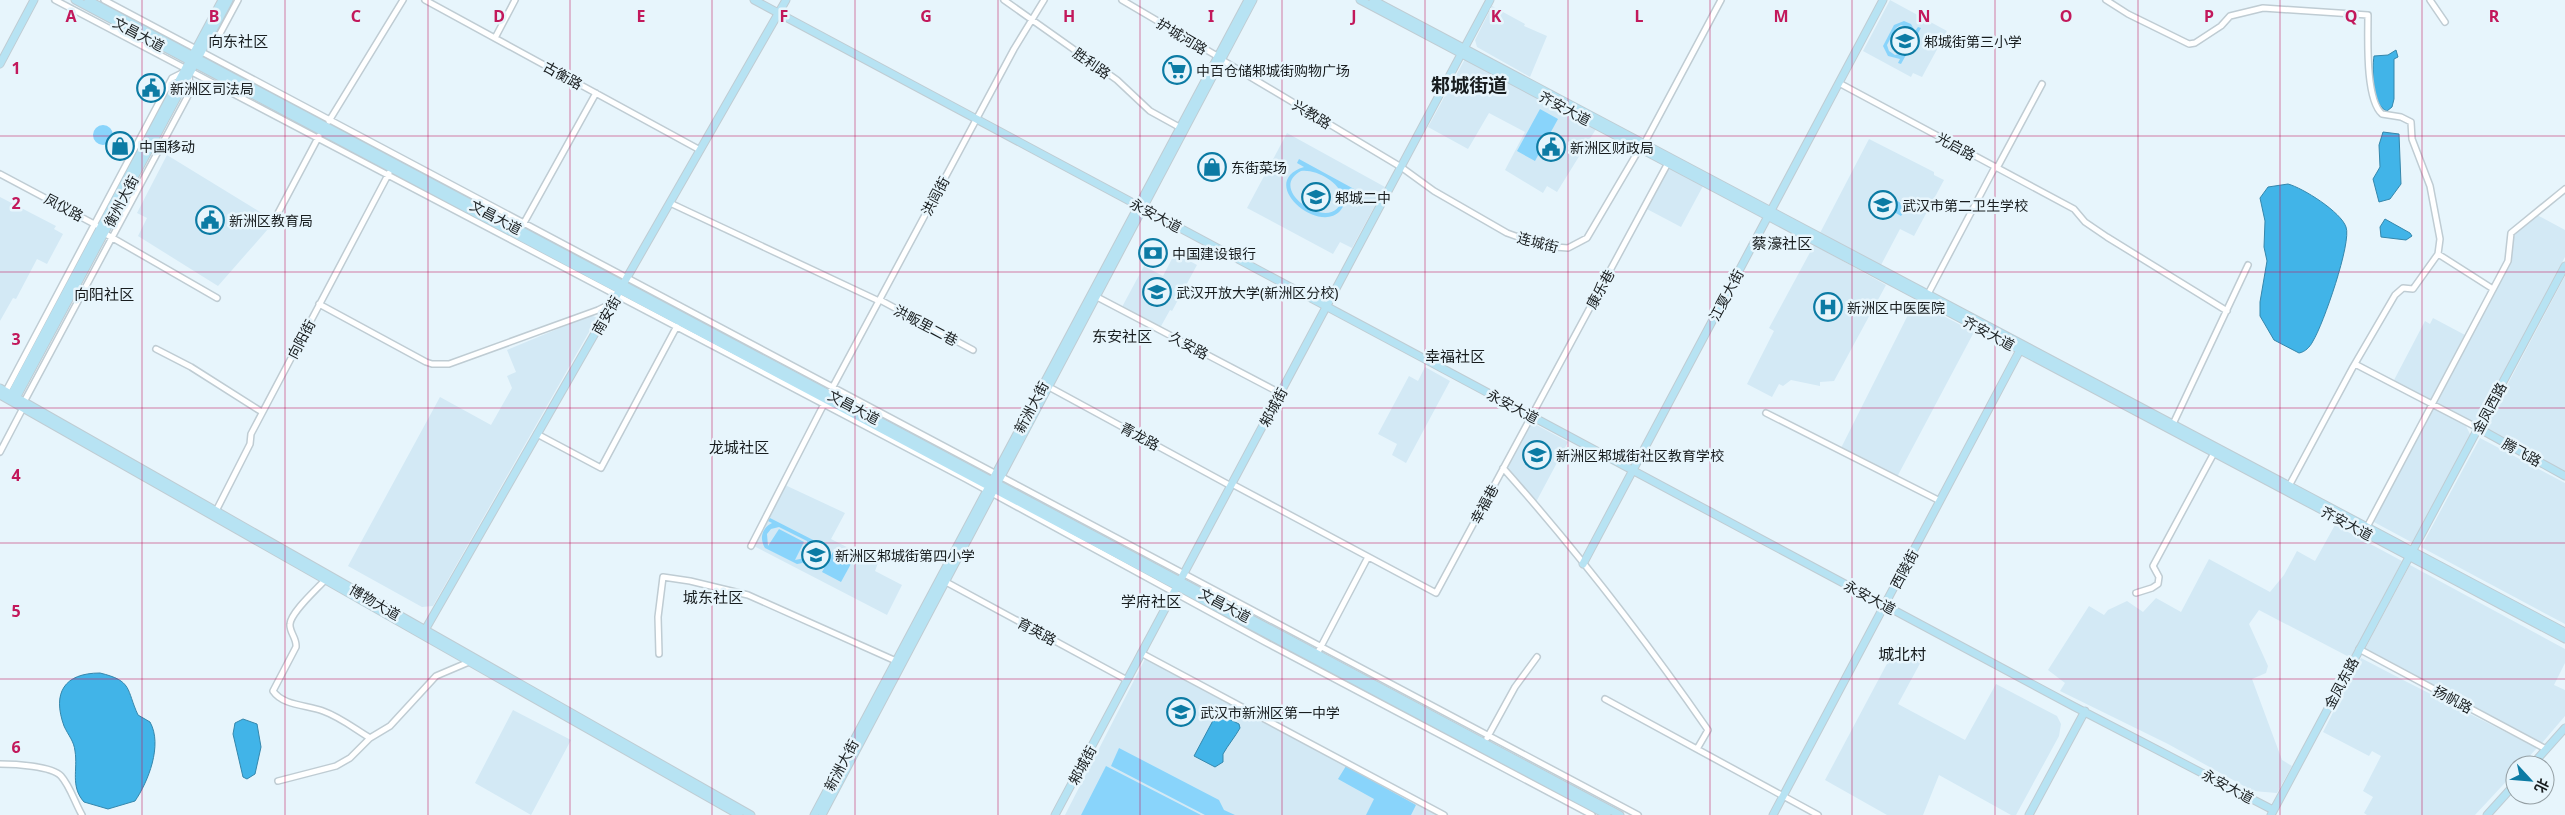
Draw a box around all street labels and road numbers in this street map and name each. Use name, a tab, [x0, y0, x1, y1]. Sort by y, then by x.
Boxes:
street label: 文昌大道	[110, 12, 168, 56]
street label: 护城河路	[1153, 13, 1211, 59]
street label: 胜利路	[1069, 43, 1115, 83]
street label: 古衡路	[540, 57, 586, 93]
street label: 齐安大道	[1536, 86, 1594, 130]
street label: 兴教路	[1289, 95, 1335, 133]
street label: 光启路	[1933, 128, 1979, 164]
street label: 衡州大街	[99, 172, 143, 230]
street label: 洪闾街	[917, 173, 953, 219]
street label: 凤仪路	[41, 189, 87, 225]
street label: 永安大道	[1127, 193, 1185, 237]
street label: 文昌大道	[467, 195, 525, 239]
street label: 连城街	[1515, 227, 1561, 257]
street label: 康乐巷	[1582, 266, 1618, 312]
street label: 江夏大街	[1704, 266, 1748, 324]
street label: 南安街	[587, 292, 625, 338]
street label: 洪畈里二巷	[891, 300, 961, 350]
street label: 齐安大道	[1960, 311, 2018, 355]
street label: 向阳街	[283, 316, 319, 362]
street label: 久安路	[1166, 327, 1212, 363]
street label: 新洲大街	[1009, 378, 1053, 436]
street label: 金凤西路	[2467, 379, 2511, 437]
street label: 邾城街	[1255, 384, 1291, 430]
street label: 永安大道	[1484, 384, 1542, 428]
street label: 文昌大道	[825, 385, 883, 429]
street label: 青龙路	[1117, 418, 1163, 454]
street label: 腾飞路	[2499, 434, 2545, 470]
street label: 幸福巷	[1466, 481, 1502, 527]
street label: 齐安大道	[2318, 501, 2376, 545]
street label: 西陵街	[1886, 546, 1922, 592]
street label: 永安大道	[1841, 575, 1899, 619]
street label: 博物大道	[346, 580, 404, 624]
street label: 文昌大道	[1196, 583, 1254, 627]
street label: 育英路	[1014, 613, 1060, 649]
street label: 金凤东路	[2319, 654, 2363, 712]
street label: 扬帆路	[2430, 681, 2476, 717]
street label: 新洲大街	[819, 736, 863, 794]
street label: 邾城街	[1064, 742, 1100, 788]
street label: 永安大道	[2199, 764, 2257, 808]

